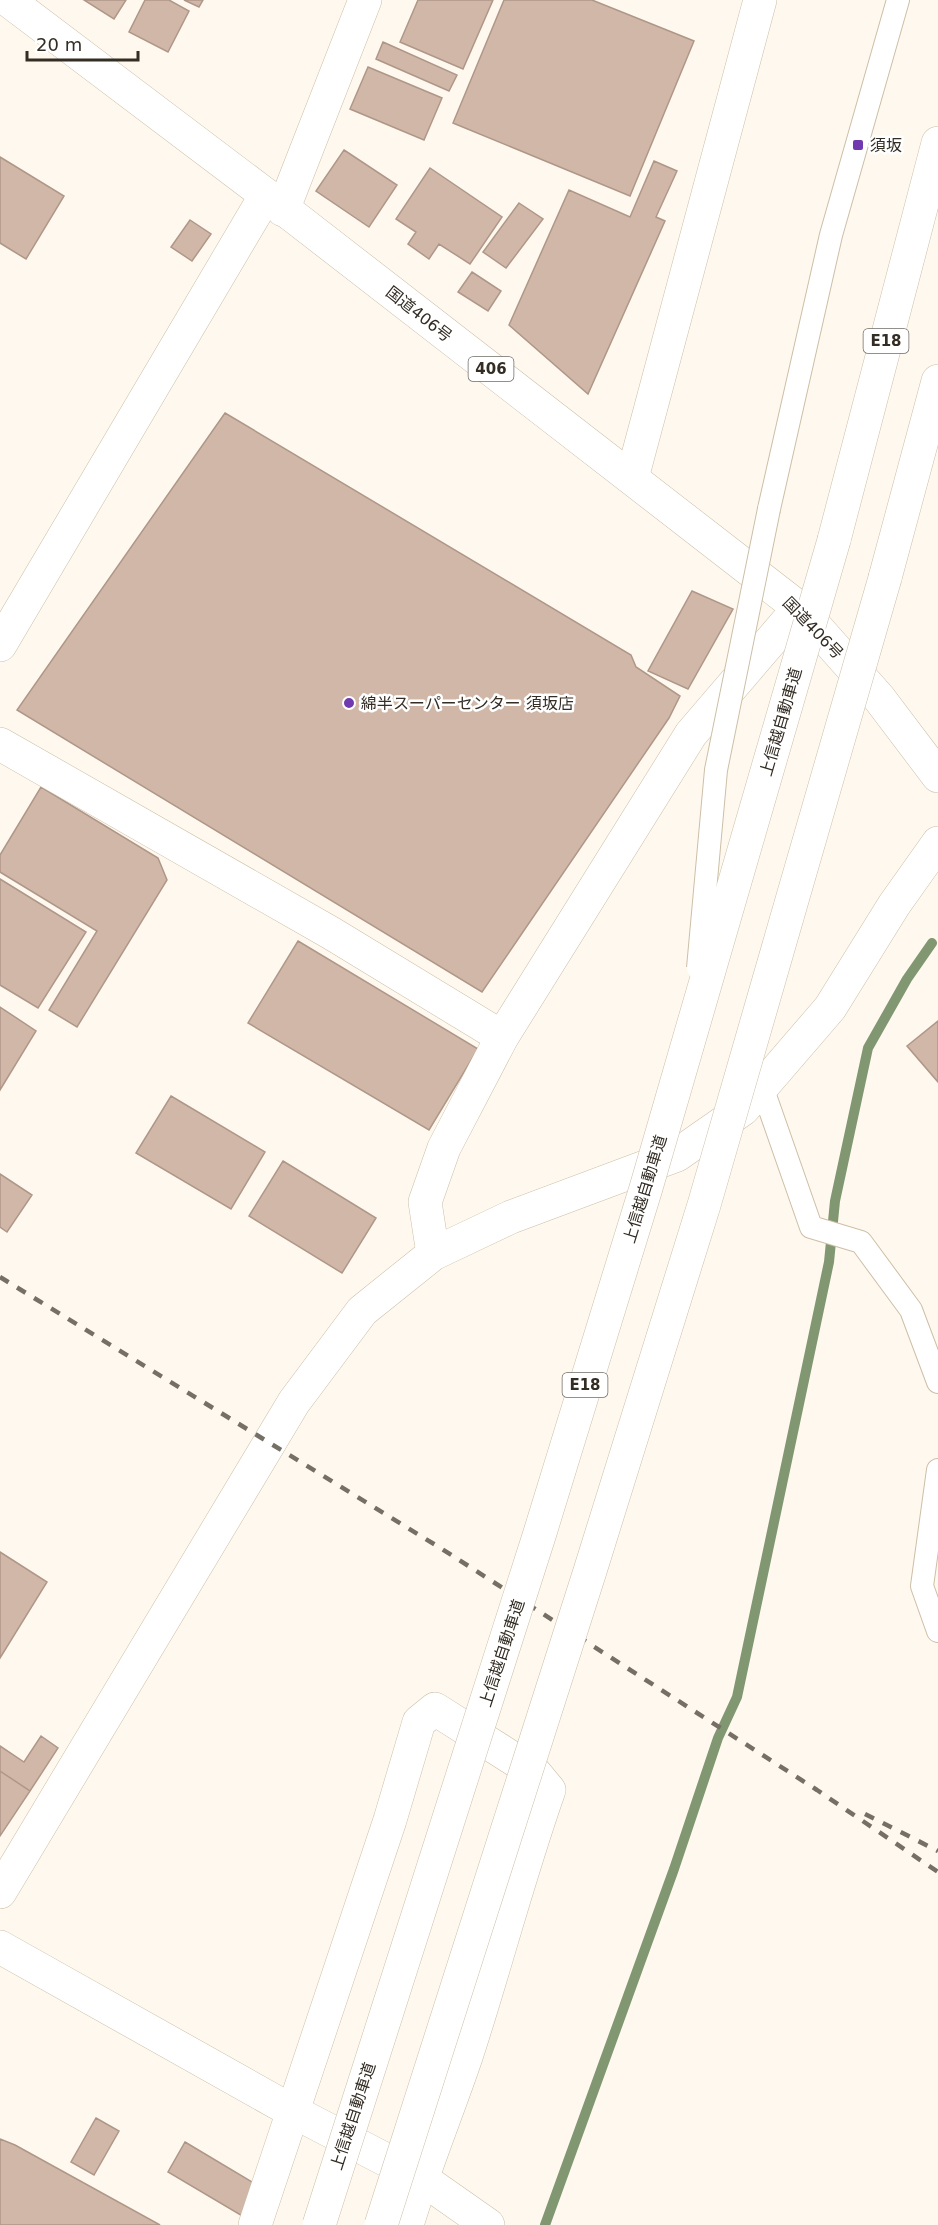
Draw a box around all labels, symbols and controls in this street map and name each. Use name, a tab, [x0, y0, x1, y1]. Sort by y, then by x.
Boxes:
scale bar	[27, 24, 138, 62]
text: 20 m	[36, 34, 82, 55]
place label: 須坂	[870, 136, 902, 155]
marker: 須坂	[851, 138, 865, 152]
street label: 国道406号	[382, 282, 456, 346]
road number: E18	[864, 329, 908, 353]
road number: 406	[468, 357, 514, 381]
street label: 国道406号	[779, 593, 847, 663]
street label: 上信越自動車道	[756, 666, 806, 778]
place label: 綿半スーパーセンター 須坂店	[361, 694, 574, 713]
marker: 綿半スーパーセンター 須坂店	[342, 696, 356, 710]
street label: 上信越自動車道	[620, 1133, 670, 1245]
road number: E18	[562, 1373, 608, 1397]
street label: 上信越自動車道	[476, 1597, 528, 1709]
street label: 上信越自動車道	[327, 2060, 379, 2172]

